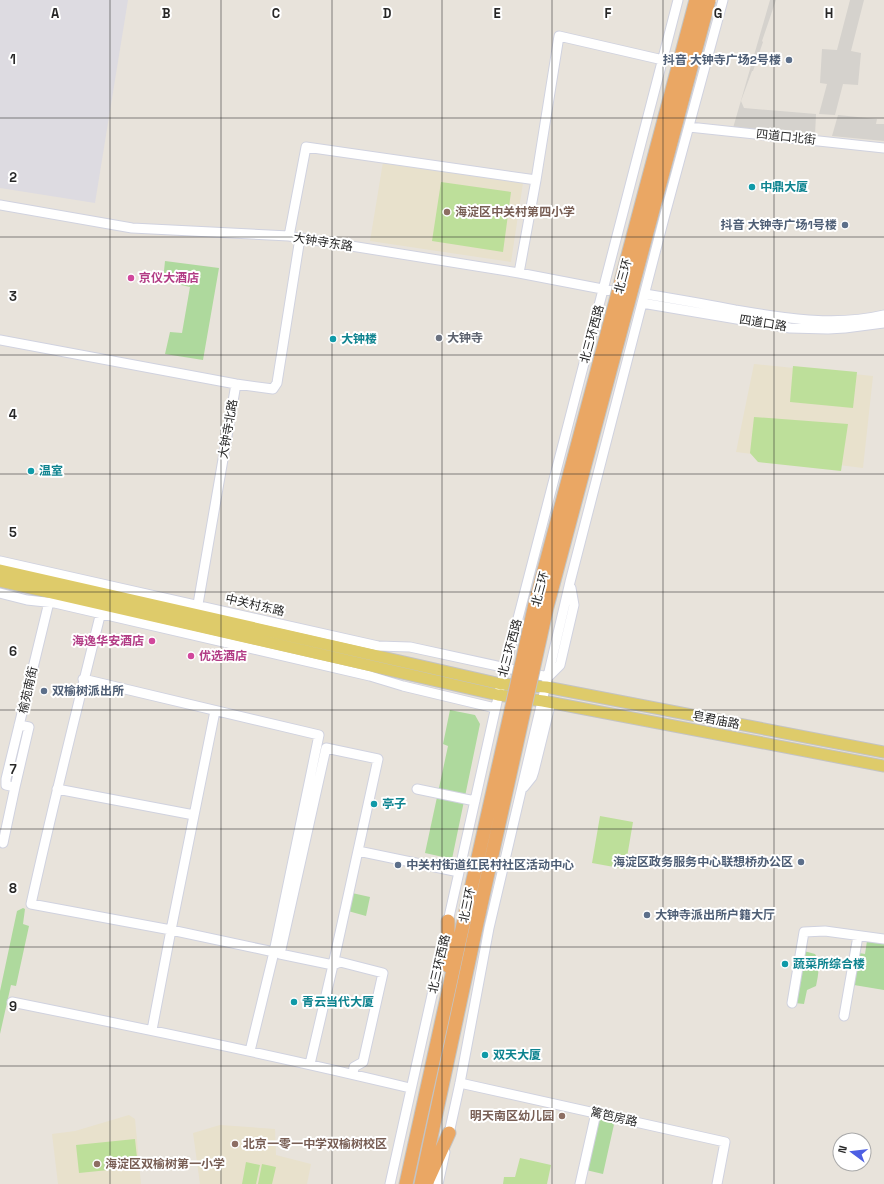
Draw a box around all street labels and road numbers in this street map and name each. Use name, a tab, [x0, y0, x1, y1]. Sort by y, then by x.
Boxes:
street label: 四道口北街	[755, 126, 817, 148]
street label: 大钟寺东路	[292, 229, 354, 255]
street label: 北三环	[611, 257, 635, 295]
street label: 北三环西路	[577, 303, 607, 365]
street label: 四道口路	[738, 311, 788, 335]
street label: 大钟寺北路	[215, 398, 241, 460]
street label: 北三环	[528, 570, 552, 608]
street label: 中关村东路	[224, 590, 286, 620]
street label: 北三环西路	[495, 617, 525, 679]
street label: 榆苑南街	[15, 665, 41, 715]
street label: 皂君庙路	[691, 708, 741, 732]
street label: 北三环	[455, 886, 479, 924]
street label: 北三环西路	[424, 933, 454, 995]
street label: 篱笆房路	[589, 1104, 639, 1130]

